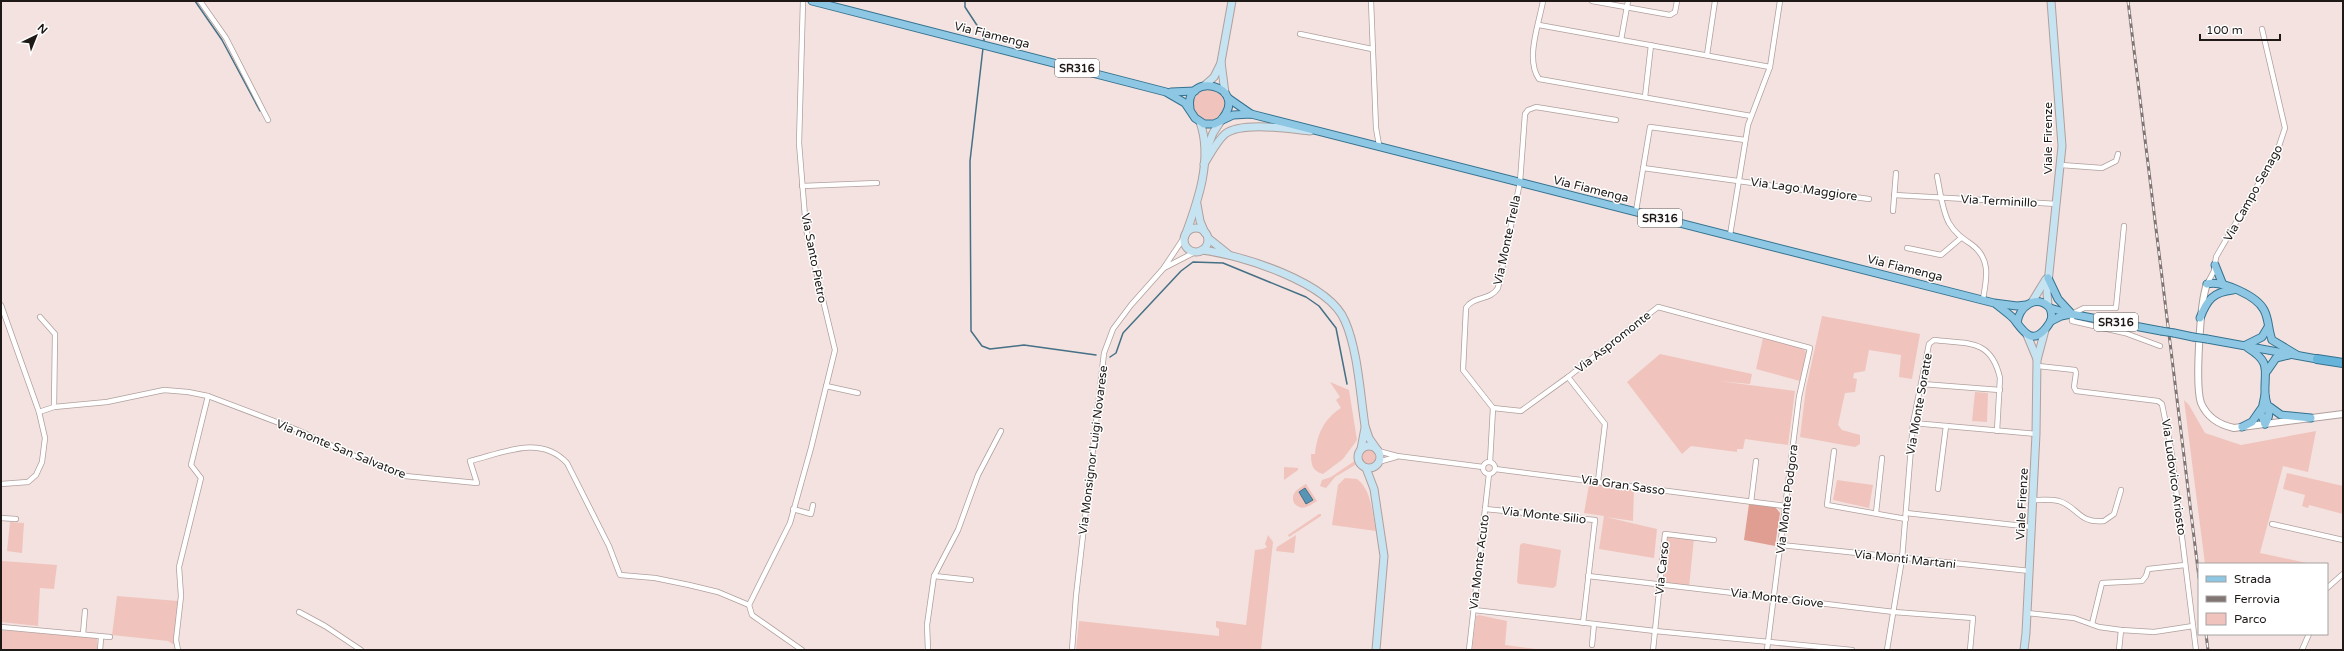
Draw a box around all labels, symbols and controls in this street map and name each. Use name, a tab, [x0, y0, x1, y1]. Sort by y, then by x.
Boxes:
north arrow	[16, 16, 56, 56]
scale bar	[2200, 16, 2280, 42]
street label: Via Fiamenga	[953, 19, 1031, 51]
text: N	[35, 21, 50, 37]
text: 100 m	[2206, 23, 2243, 37]
road number: SR316	[1055, 59, 1099, 77]
street label: Viale Firenze	[2041, 102, 2055, 174]
street label: Via Campo Senago	[2221, 142, 2285, 244]
street label: Via Fiamenga	[1552, 173, 1630, 205]
street label: Via Lago Maggiore	[1750, 175, 1858, 203]
street label: Via Terminillo	[1960, 192, 2038, 210]
street label: Via Monte Trella	[1491, 194, 1523, 286]
road number: SR316	[1638, 209, 1682, 227]
street label: Via Santo Pietro	[798, 212, 830, 304]
street label: Via Fiamenga	[1866, 252, 1944, 284]
street label: Via Aspromonte	[1573, 308, 1654, 376]
road number: SR316	[2094, 313, 2138, 331]
street label: Via Monte Soratte	[1903, 352, 1935, 456]
street label: Via Monsignor Luigi Novarese	[1076, 365, 1110, 535]
street label: Via monte San Salvatore	[274, 417, 408, 482]
street label: Via Ludovico Ariosto	[2159, 418, 2189, 536]
street label: Via Monte Podgora	[1773, 443, 1801, 555]
street label: Viale Firenze	[2013, 467, 2031, 540]
street label: Via Gran Sasso	[1580, 472, 1666, 498]
street label: Via Monte Silio	[1501, 504, 1587, 526]
street label: Via Monte Acuto	[1466, 514, 1492, 610]
street label: Via Carso	[1652, 541, 1672, 595]
street label: Via Monti Martani	[1853, 547, 1957, 571]
legend	[2198, 563, 2328, 635]
text: Strada	[2234, 572, 2271, 586]
street label: Via Monte Giove	[1730, 585, 1825, 611]
text: Ferrovia	[2234, 592, 2280, 606]
text: Parco	[2234, 612, 2267, 626]

